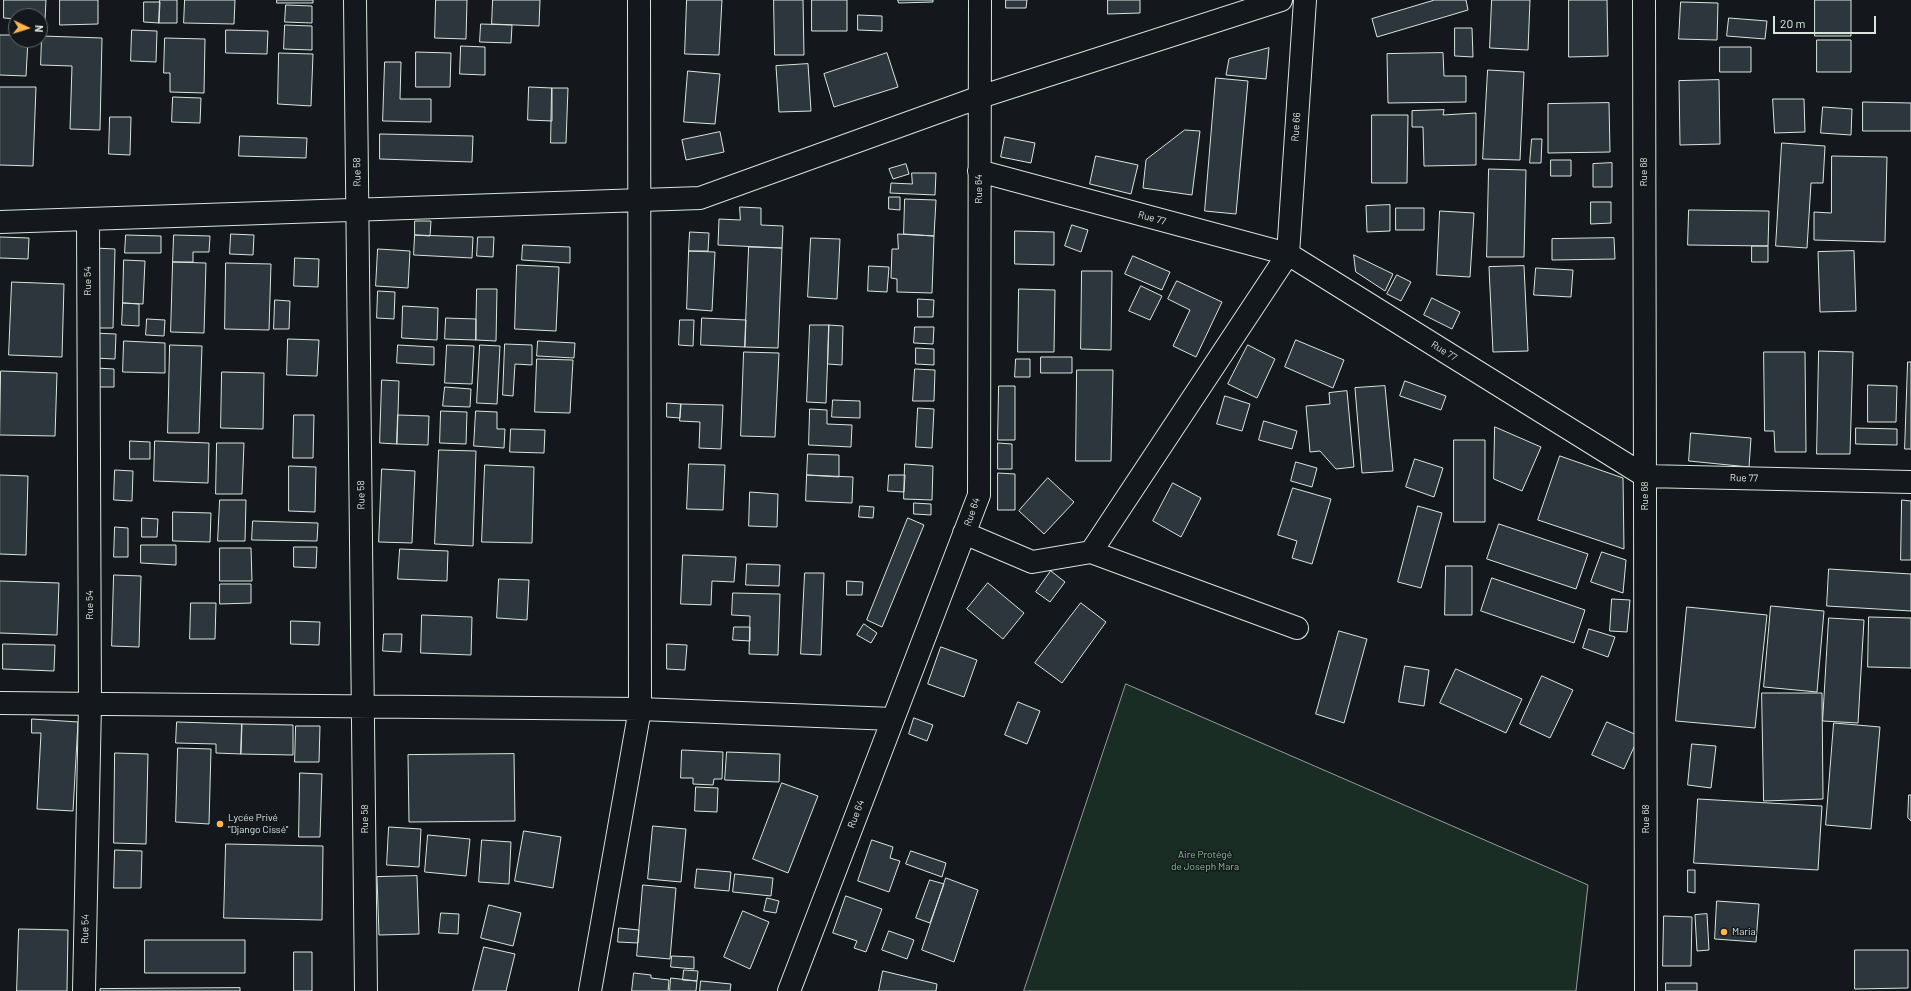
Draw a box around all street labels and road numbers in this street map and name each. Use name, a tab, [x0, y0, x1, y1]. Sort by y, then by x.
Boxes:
street label: Rue 66	[1289, 112, 1303, 142]
street label: Rue 58	[351, 157, 363, 187]
street label: Rue 68	[1638, 157, 1650, 187]
street label: Rue 64	[973, 174, 985, 204]
street label: Rue 77	[1137, 209, 1167, 227]
street label: Rue 54	[82, 266, 94, 296]
street label: Rue 77	[1429, 338, 1459, 364]
street label: Rue 77	[1730, 472, 1758, 484]
street label: Rue 58	[355, 480, 367, 510]
street label: Rue 68	[1639, 481, 1651, 511]
street label: Rue 64	[962, 496, 982, 528]
street label: Rue 54	[84, 590, 96, 620]
street label: Rue 64	[845, 798, 867, 830]
street label: Rue 58	[359, 804, 371, 834]
street label: Rue 68	[1640, 804, 1652, 834]
street label: Rue 54	[79, 914, 91, 944]

